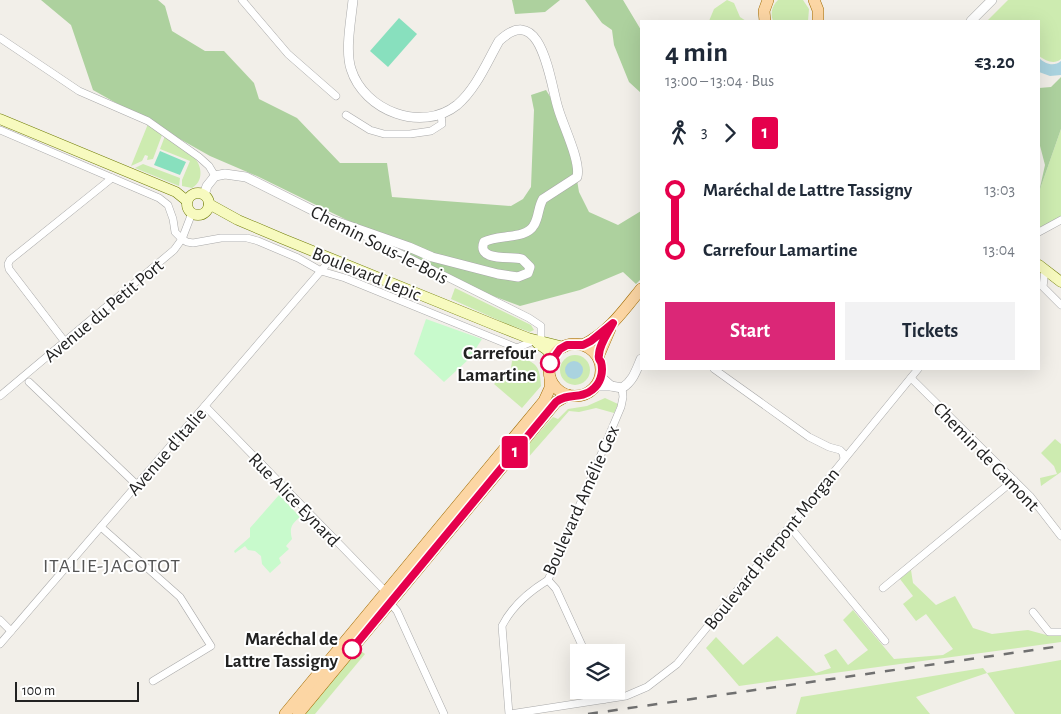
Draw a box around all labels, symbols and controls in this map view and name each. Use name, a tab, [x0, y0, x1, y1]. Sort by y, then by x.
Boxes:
text: 4 min	[665, 39, 728, 67]
text: €3.20	[975, 53, 1015, 72]
text: 13:00 – 13:04 · Bus	[665, 73, 774, 89]
icon: walk	[665, 119, 693, 147]
icon: forward	[716, 119, 744, 147]
text: 3	[701, 124, 708, 140]
text: 1	[762, 124, 768, 142]
text: Maréchal de Lattre Tassigny	[703, 181, 912, 200]
text: 13:03	[984, 182, 1015, 198]
street label: Chemin Sous-le-Bois	[308, 202, 451, 288]
text: Carrefour Lamartine	[703, 241, 857, 260]
text: 13:04	[983, 242, 1015, 258]
street label: Boulevard Lepic	[309, 244, 424, 305]
street label: Avenue du Petit Port	[41, 256, 167, 366]
button: Start	[665, 302, 835, 360]
button: Tickets	[845, 302, 1015, 360]
place label: Carrefour Lamartine	[457, 344, 536, 385]
marker: Carrefour Lamartine	[540, 353, 560, 373]
street label: Chemin de Gamont	[929, 399, 1042, 515]
street label: Avenue d'Italie	[124, 405, 210, 499]
street label: Boulevard Amélie Gex	[540, 423, 623, 578]
line badge: 1	[499, 436, 531, 468]
text: 1	[512, 443, 518, 461]
street label: Rue Alice Eynard	[245, 449, 343, 551]
street label: Boulevard Pierpont Morgan	[701, 464, 843, 634]
district label: ITALIE-JACOTOT	[43, 556, 181, 576]
place label: Maréchal de Lattre Tassigny	[225, 630, 339, 671]
marker: Maréchal de Lattre Tassigny	[342, 639, 362, 659]
map controls	[570, 644, 625, 699]
button: layers	[570, 644, 625, 699]
scale bar	[15, 679, 139, 702]
text: 100 m	[22, 684, 55, 698]

